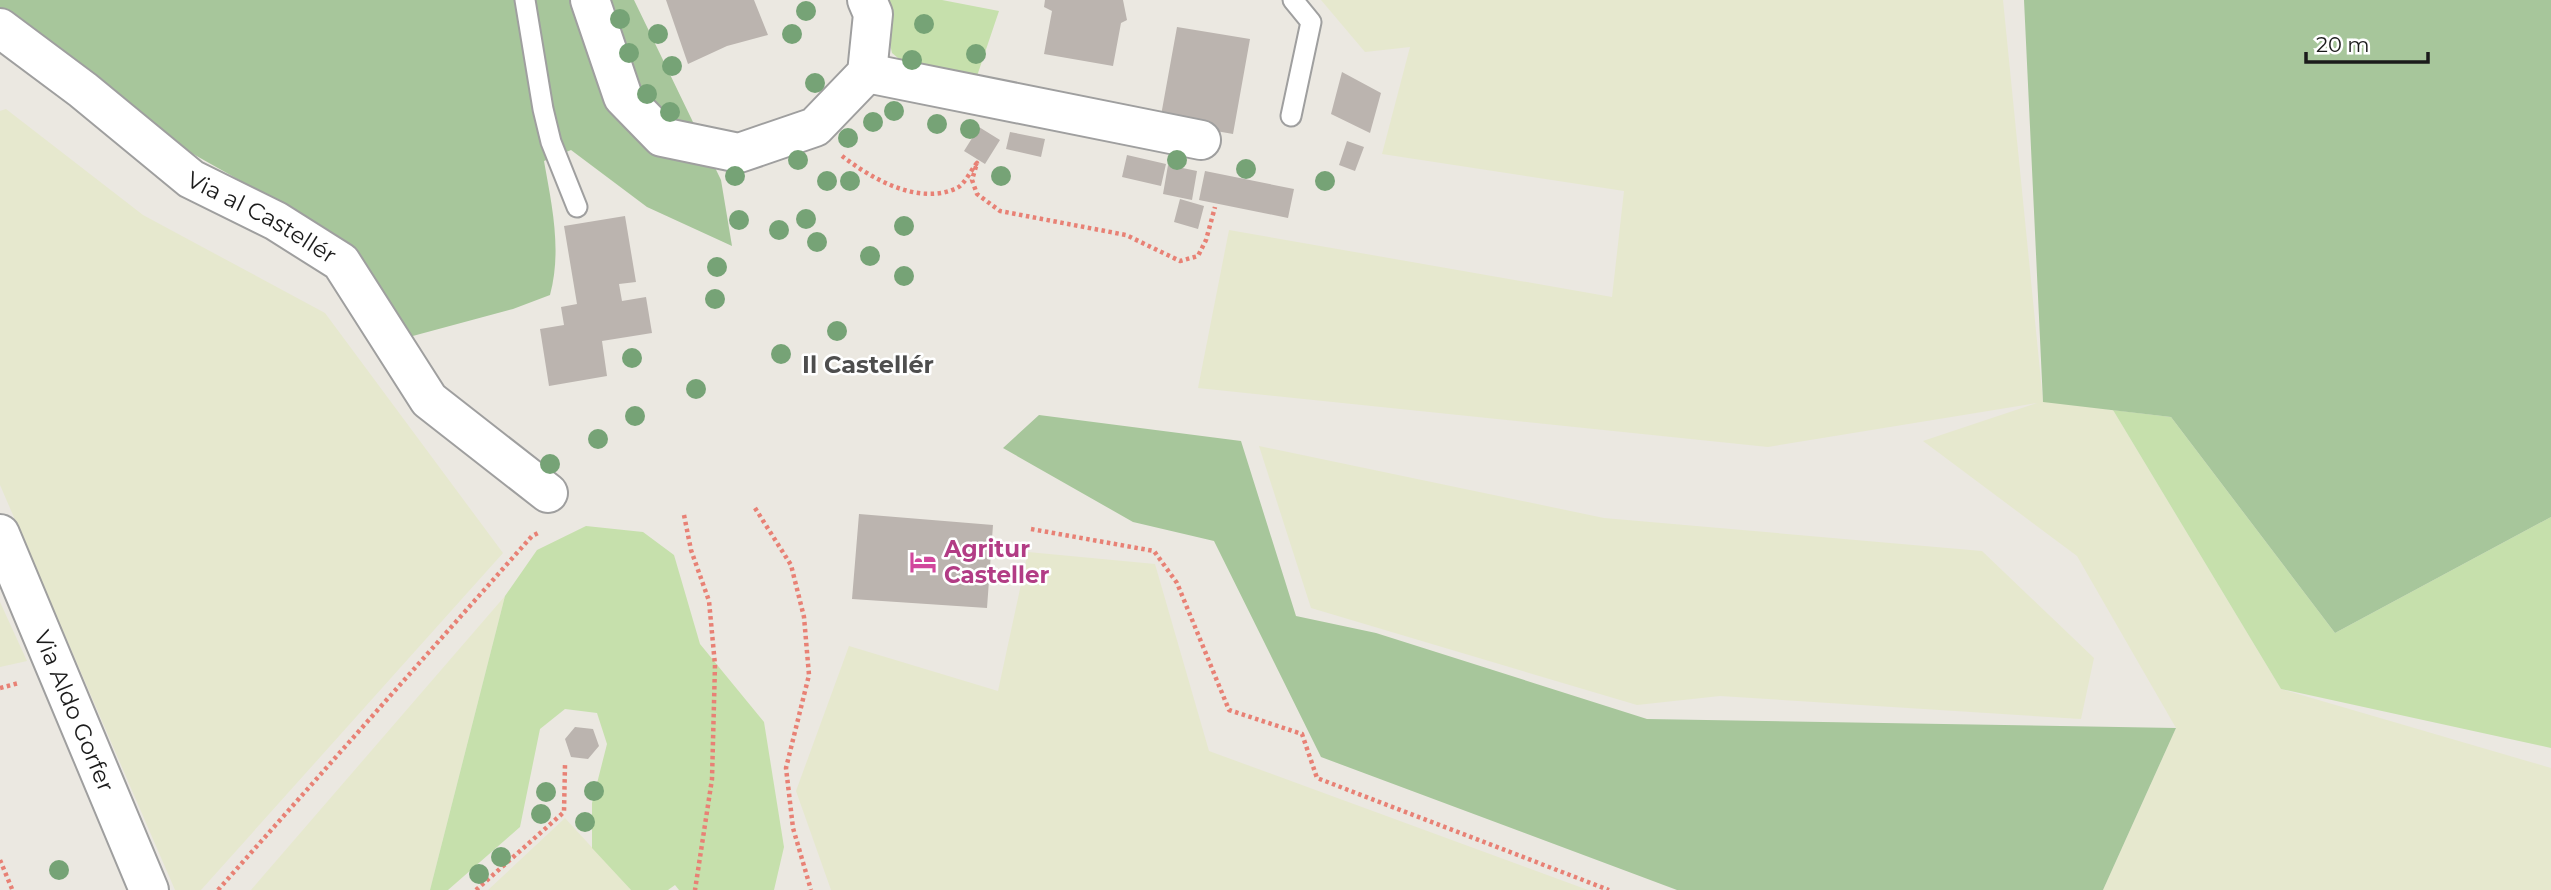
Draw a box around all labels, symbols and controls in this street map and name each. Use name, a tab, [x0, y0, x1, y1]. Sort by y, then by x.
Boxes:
scale bar	[2306, 21, 2428, 65]
text: 20 m	[2316, 32, 2370, 57]
street label: Via al Castellér	[182, 165, 342, 270]
district label: Il Castellér	[802, 350, 934, 379]
place label: Agritur Casteller	[943, 535, 1049, 589]
hotel icon: Agritur Casteller	[908, 547, 938, 577]
street label: Via Aldo Gorfer	[28, 626, 120, 796]

